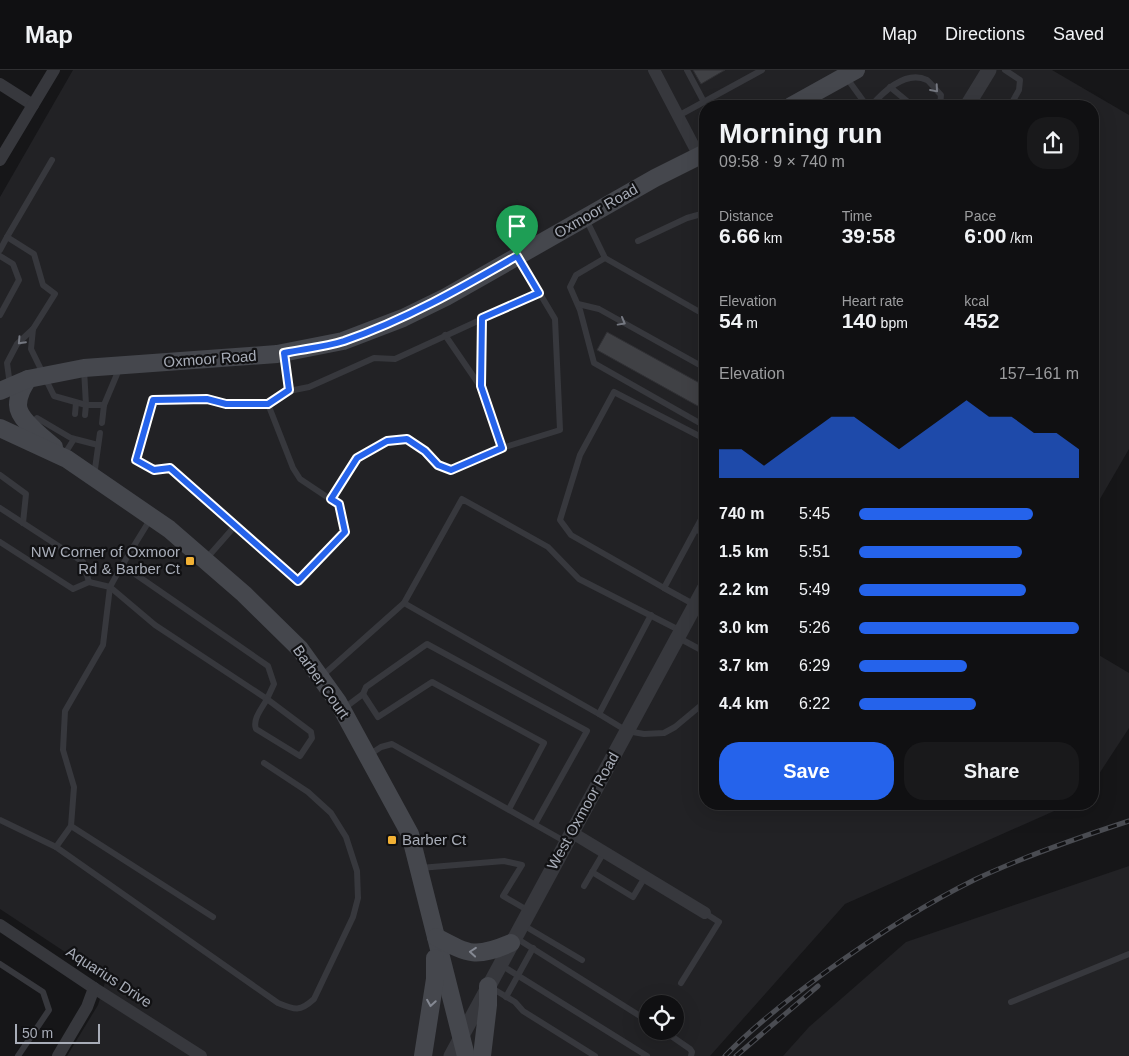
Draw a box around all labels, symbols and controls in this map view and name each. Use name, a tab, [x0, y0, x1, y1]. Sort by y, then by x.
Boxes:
text: Map	[25, 21, 73, 48]
text: Map	[882, 24, 917, 44]
text: Directions	[945, 24, 1025, 44]
text: Saved	[1053, 24, 1104, 44]
one-way arrow	[929, 84, 938, 93]
button: share	[1027, 117, 1079, 169]
text: Morning run	[719, 118, 882, 149]
text: 09:58 · 9 × 740 m	[719, 153, 845, 170]
street label: Oxmoor Road	[551, 180, 640, 241]
pin	[496, 205, 538, 256]
text: Distance	[719, 208, 773, 224]
text: Time	[842, 208, 872, 224]
text: Pace	[964, 208, 996, 224]
icon: arrive	[503, 212, 531, 240]
text: 6.66	[719, 224, 760, 247]
text: 39:58	[842, 224, 895, 247]
text: 6:00	[964, 224, 1006, 247]
text: km	[760, 230, 782, 246]
text: /km	[1006, 230, 1033, 246]
text: Elevation	[719, 293, 777, 309]
text: Heart rate	[842, 293, 904, 309]
text: kcal	[964, 293, 989, 309]
text: 54	[719, 309, 742, 332]
text: 140	[842, 309, 877, 332]
text: 452	[964, 309, 999, 332]
text: m	[742, 315, 758, 331]
text: bpm	[877, 315, 908, 331]
one-way arrow	[617, 316, 626, 326]
one-way arrow	[18, 335, 27, 344]
street label: Oxmoor Road	[163, 347, 257, 370]
text: Elevation	[719, 365, 785, 382]
text: 157–161 m	[999, 365, 1079, 382]
text: 740 m	[719, 505, 764, 522]
text: 5:45	[799, 505, 830, 522]
place label: NW Corner of Oxmoor Rd & Barber Ct	[31, 543, 181, 577]
text: 1.5 km	[719, 543, 769, 560]
text: 5:51	[799, 543, 830, 560]
marker: NW Corner of Oxmoor Rd & Barber Ct	[184, 555, 196, 567]
text: 2.2 km	[719, 581, 769, 598]
text: 5:49	[799, 581, 830, 598]
text: 3.0 km	[719, 619, 769, 636]
text: 5:26	[799, 619, 830, 636]
street label: Barber Court	[290, 642, 353, 722]
text: 3.7 km	[719, 657, 769, 674]
text: 6:29	[799, 657, 830, 674]
text: 4.4 km	[719, 695, 769, 712]
text: 6:22	[799, 695, 830, 712]
button: Save	[719, 742, 894, 800]
button: Share	[904, 742, 1079, 800]
street label: West Oxmoor Road	[543, 749, 622, 872]
place label: Barber Ct	[402, 831, 467, 848]
marker: Barber Ct	[386, 834, 398, 846]
street label: Aquarius Drive	[63, 943, 155, 1010]
one-way arrow	[468, 947, 476, 958]
map controls	[639, 995, 684, 1040]
button: locate	[639, 995, 684, 1040]
one-way arrow	[426, 999, 437, 1007]
scale bar	[15, 1021, 100, 1044]
text: 50 m	[22, 1025, 53, 1041]

